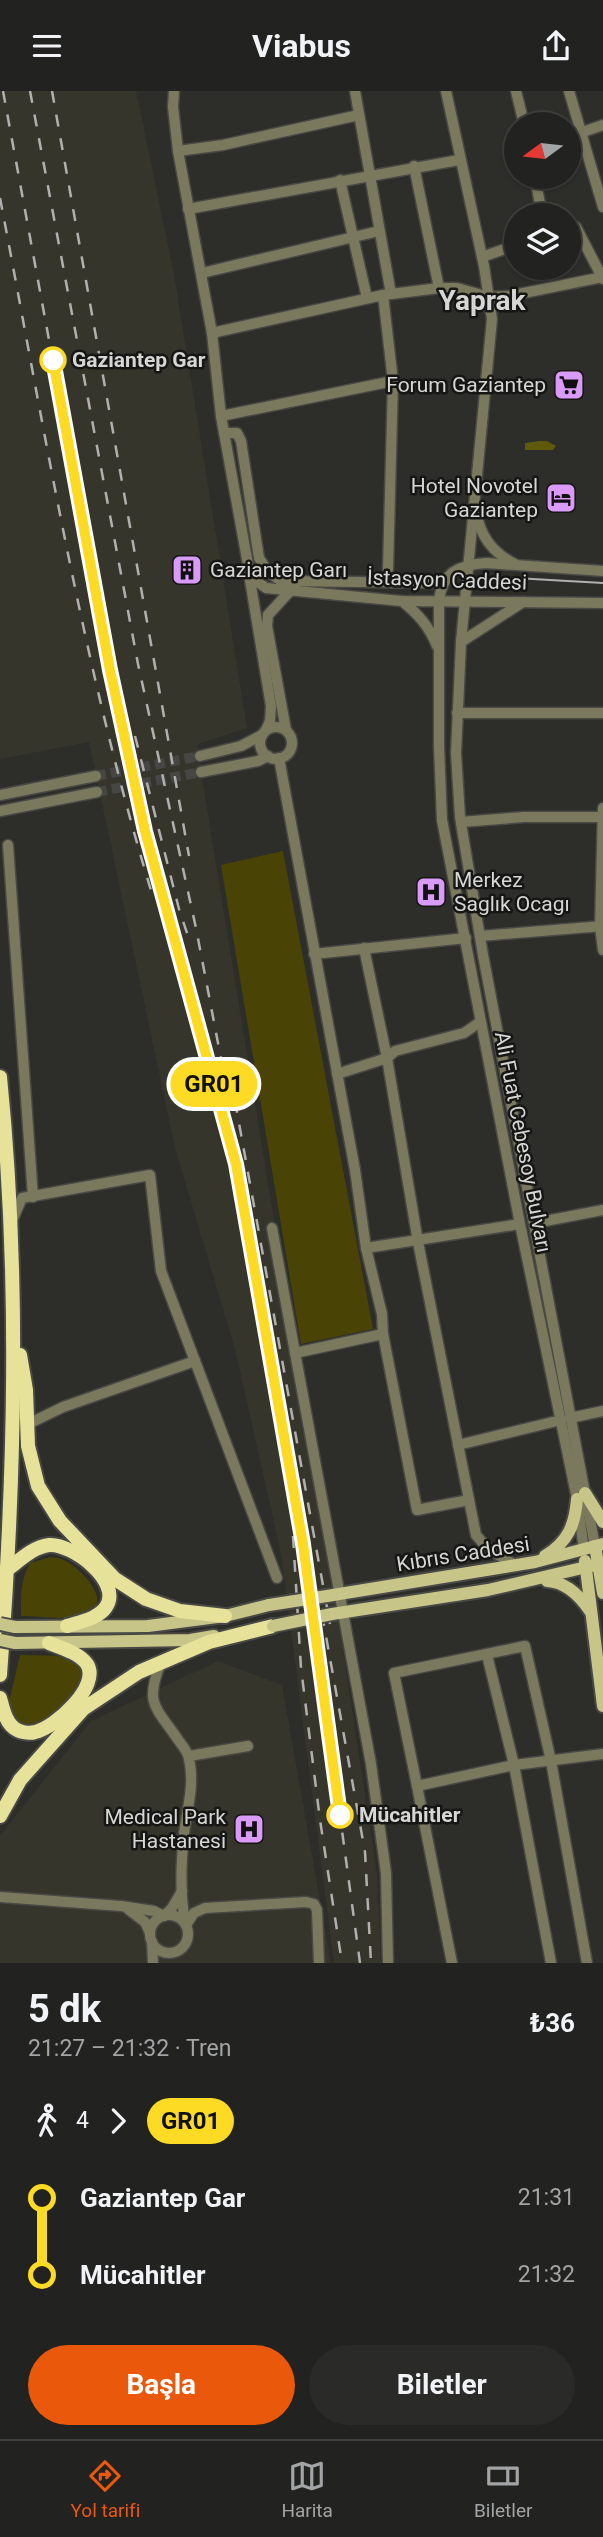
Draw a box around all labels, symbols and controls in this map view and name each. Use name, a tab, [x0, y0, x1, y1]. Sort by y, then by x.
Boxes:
icon: menu	[28, 27, 66, 65]
text: Viabus	[252, 27, 351, 65]
icon: share	[537, 27, 575, 65]
north arrow	[504, 112, 581, 189]
map controls	[504, 112, 581, 280]
button: layers	[504, 203, 581, 280]
district label: Yaprak	[439, 284, 526, 317]
marker: Gaziantep Gar	[40, 347, 66, 373]
place label: Gaziantep Gar	[72, 348, 206, 372]
supermarket icon: Forum Gaziantep	[552, 368, 586, 402]
place label: Forum Gaziantep	[386, 373, 546, 397]
place label: Hotel Novotel Gaziantep	[411, 474, 538, 522]
hotel icon: Hotel Novotel Gaziantep	[544, 481, 578, 515]
building icon: Gaziantep Garı	[170, 553, 204, 587]
place label: Gaziantep Garı	[210, 558, 347, 582]
street label: İstasyon Caddesi	[367, 565, 527, 595]
place label: Merkez Saglık Ocagı	[454, 868, 570, 916]
hospital icon: Merkez Saglık Ocagı	[414, 875, 448, 909]
street label: Ali Fuat Cebesoy Bulvarı	[490, 1029, 556, 1255]
line badge: GR01	[165, 1061, 263, 1107]
text: GR01	[184, 1070, 244, 1098]
street label: Kıbrıs Caddesi	[395, 1532, 531, 1576]
marker: Mücahitler	[327, 1802, 353, 1828]
place label: Mücahitler	[359, 1803, 461, 1827]
place label: Medical Park Hastanesi	[105, 1805, 226, 1853]
hospital icon: Medical Park Hastanesi	[232, 1812, 266, 1846]
text: 5 dk	[28, 1987, 101, 2031]
text: ₺36	[530, 2008, 575, 2038]
text: 21:27 – 21:32 · Tren	[28, 2035, 231, 2062]
icon: walk	[28, 2102, 66, 2140]
icon: forward	[99, 2102, 137, 2140]
text: 4	[76, 2107, 89, 2134]
text: GR01	[161, 2107, 220, 2135]
text: Gaziantep Gar	[80, 2183, 245, 2213]
text: 21:31	[518, 2184, 575, 2211]
text: Mücahitler	[80, 2260, 205, 2290]
text: 21:32	[518, 2261, 575, 2288]
button: Başla	[28, 2345, 295, 2425]
button: Biletler	[309, 2345, 575, 2425]
tab: Yol tarifi	[71, 2457, 140, 2522]
tab: Harita	[281, 2457, 333, 2522]
tab: Biletler	[474, 2457, 532, 2522]

